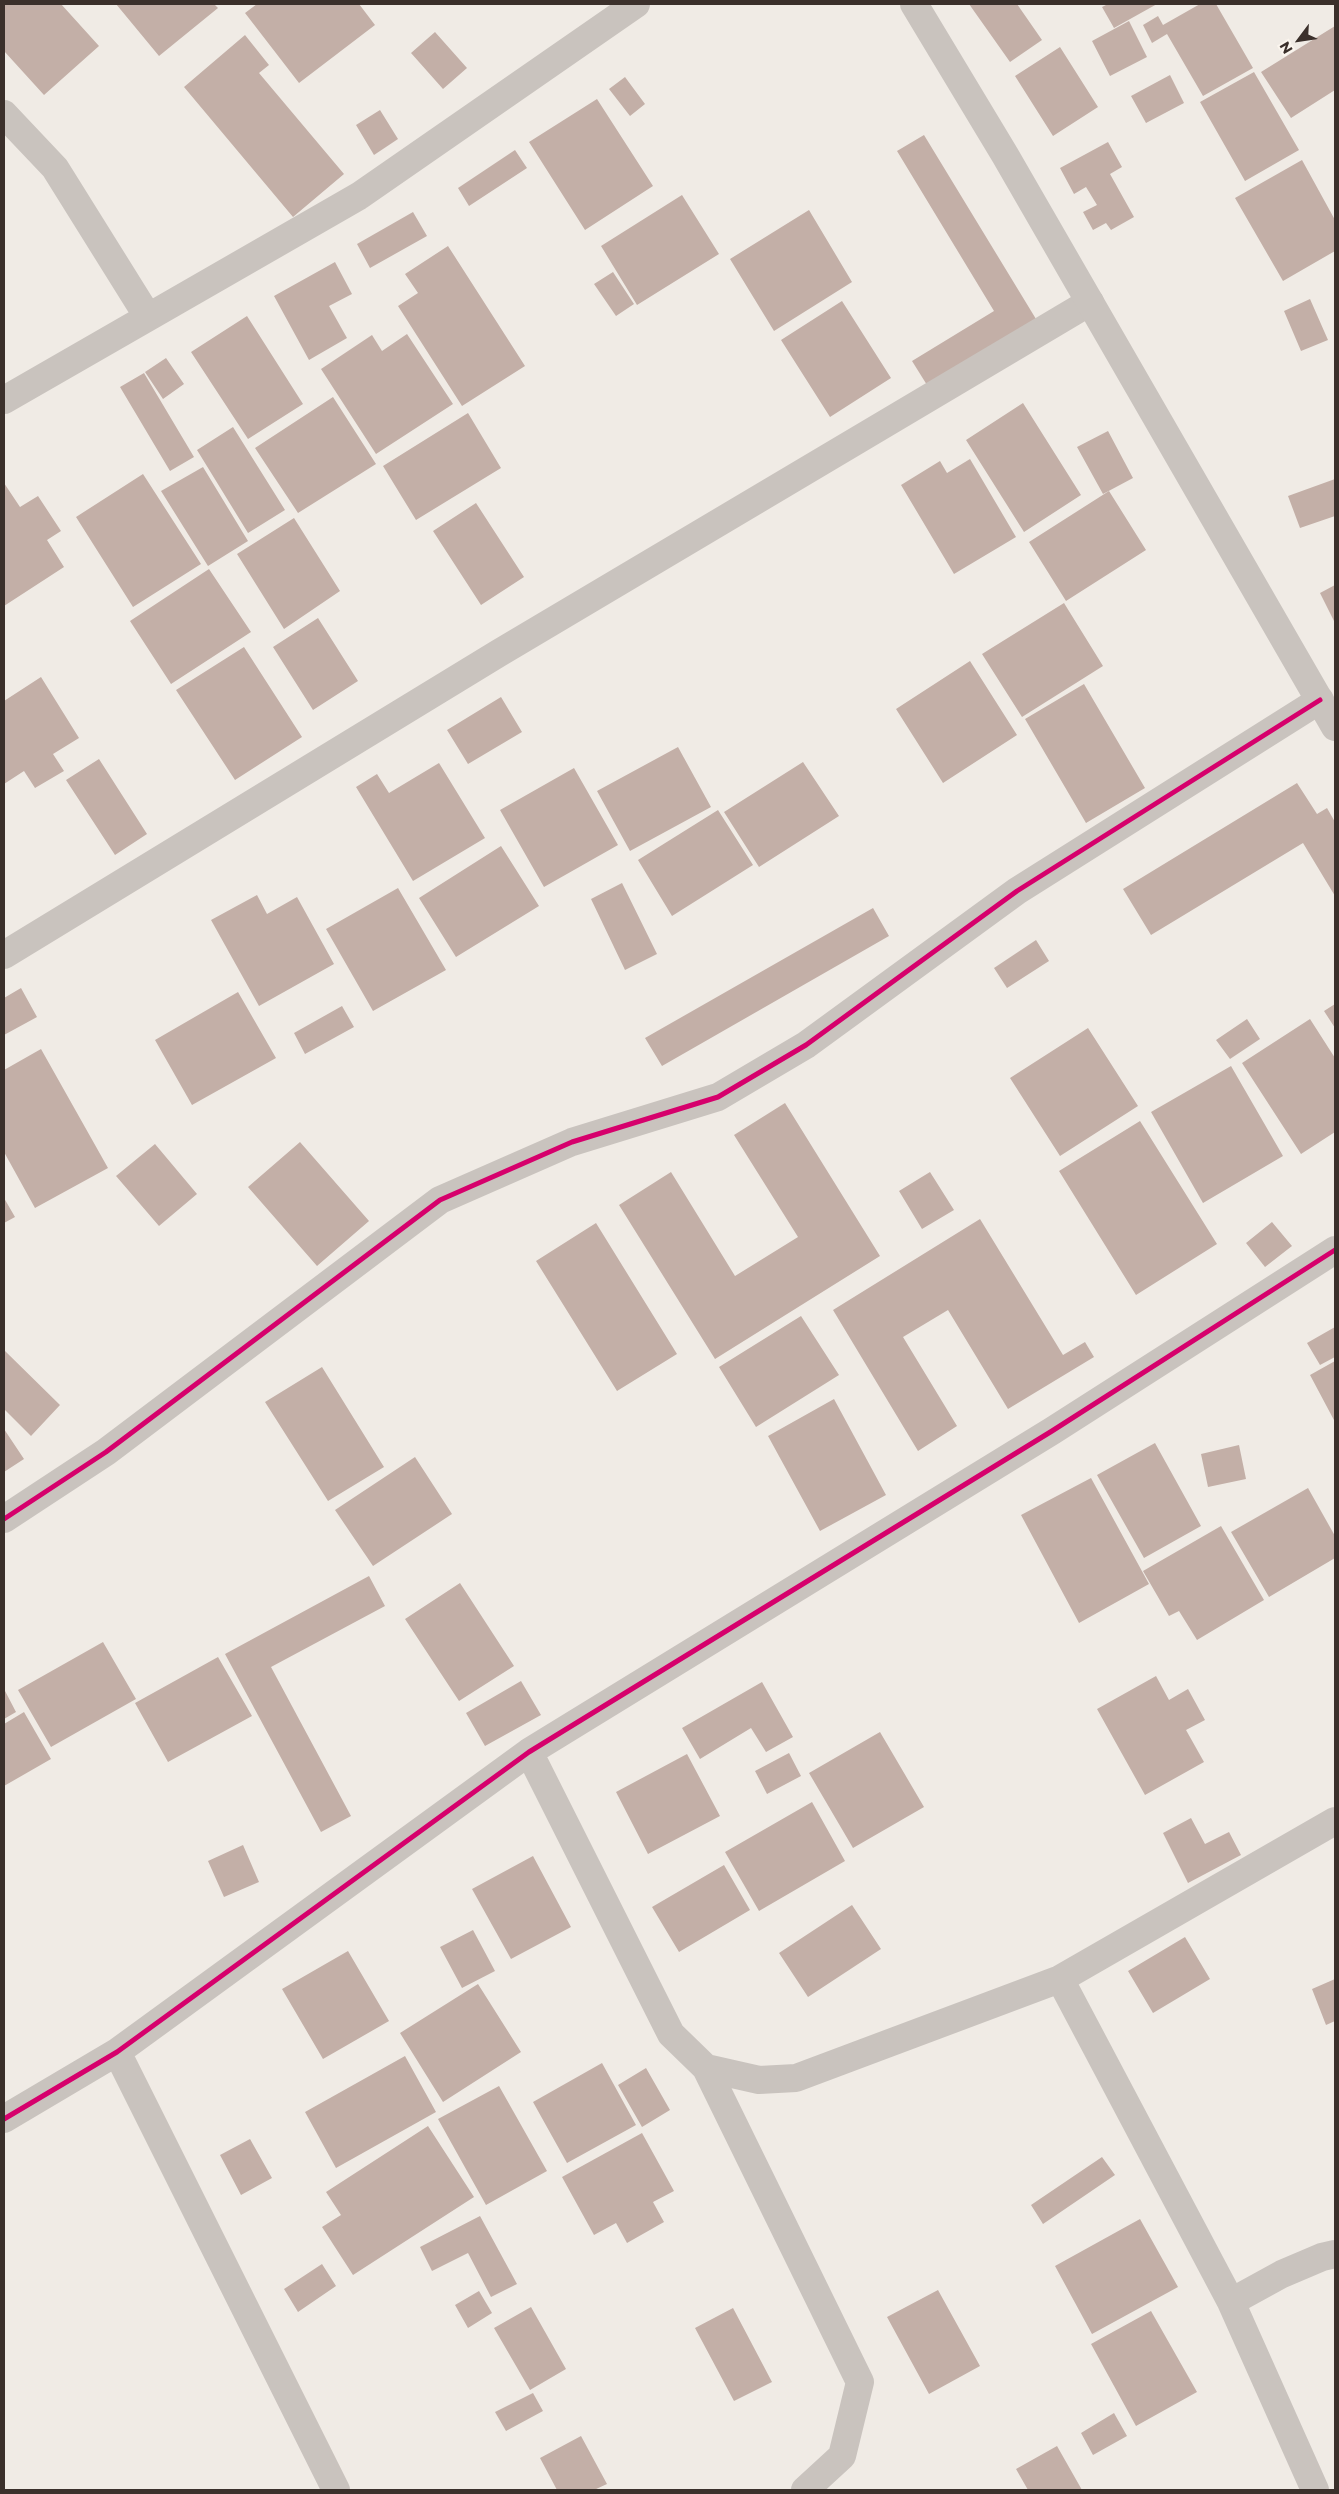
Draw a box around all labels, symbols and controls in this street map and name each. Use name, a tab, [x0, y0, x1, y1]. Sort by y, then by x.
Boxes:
north arrow	[1274, 15, 1324, 65]
text: N	[1276, 38, 1297, 57]

